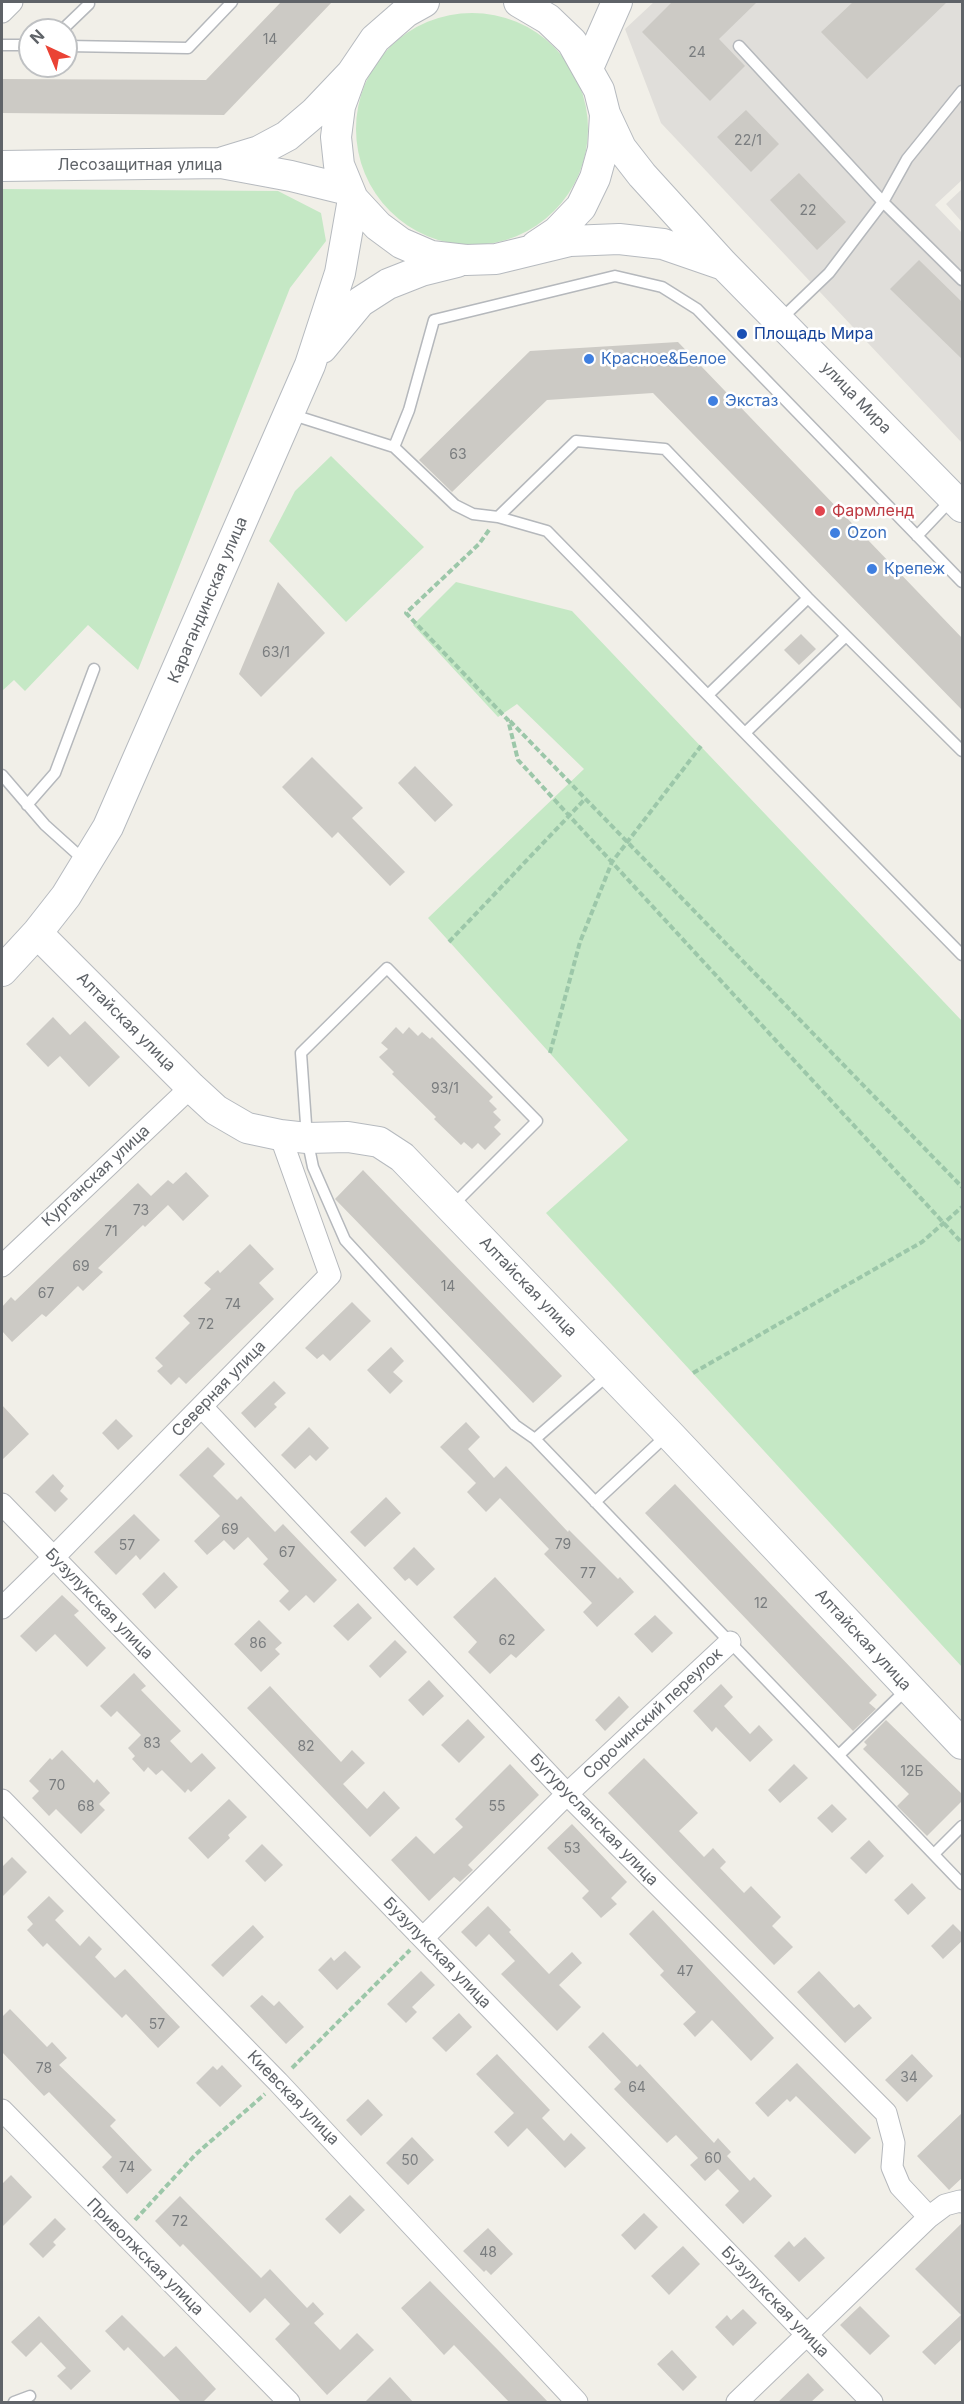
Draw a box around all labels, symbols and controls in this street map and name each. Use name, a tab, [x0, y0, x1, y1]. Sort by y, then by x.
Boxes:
north arrow	[18, 18, 78, 78]
text: N	[26, 25, 48, 48]
house number: 14	[263, 32, 277, 48]
house number: 24	[688, 45, 706, 61]
house number: 22/1	[734, 133, 762, 149]
street label: Лесозащитная улица	[58, 155, 222, 175]
house number: 22	[799, 203, 817, 219]
place label: Площадь Мира	[754, 324, 873, 344]
marker: Площадь Мира	[735, 327, 749, 341]
place label: Красное&Белое	[601, 349, 726, 369]
marker: Красное&Белое	[582, 352, 596, 366]
street label: улица Мира	[817, 358, 895, 438]
place label: Экстаз	[725, 391, 778, 411]
marker: Экстаз	[706, 394, 720, 408]
house number: 63	[449, 447, 467, 463]
place label: Фармленд	[832, 501, 914, 521]
marker: Фармленд	[813, 504, 827, 518]
street label: Карагандинская улица	[164, 514, 252, 686]
place label: Ozon	[847, 523, 887, 543]
marker: Ozon	[828, 526, 842, 540]
place label: Крепеж	[884, 559, 945, 579]
marker: Крепеж	[865, 562, 879, 576]
house number: 63/1	[262, 645, 290, 661]
street label: Алтайская улица	[73, 969, 179, 1075]
house number: 93/1	[431, 1081, 459, 1097]
street label: Курганская улица	[38, 1121, 154, 1231]
house number: 73	[133, 1203, 149, 1219]
house number: 71	[104, 1224, 118, 1240]
street label: Алтайская улица	[475, 1233, 581, 1341]
house number: 69	[72, 1259, 90, 1275]
house number: 14	[441, 1279, 455, 1295]
house number: 67	[38, 1286, 54, 1302]
house number: 74	[225, 1297, 241, 1313]
house number: 72	[198, 1317, 214, 1333]
street label: Северная улица	[168, 1337, 270, 1441]
house number: 69	[221, 1522, 239, 1538]
house number: 79	[555, 1537, 571, 1553]
house number: 57	[119, 1538, 135, 1554]
street label: Бузулукская улица	[41, 1545, 157, 1663]
house number: 67	[279, 1545, 295, 1561]
house number: 77	[580, 1566, 596, 1582]
street label: Алтайская улица	[811, 1585, 915, 1695]
house number: 12	[754, 1596, 768, 1612]
house number: 62	[498, 1633, 516, 1649]
house number: 86	[249, 1636, 267, 1652]
street label: Сорочинский переулок	[579, 1644, 727, 1784]
house number: 83	[143, 1736, 161, 1752]
house number: 82	[297, 1739, 315, 1755]
street label: Бугурусланская улица	[526, 1750, 662, 1890]
house number: 12Б	[900, 1764, 924, 1780]
house number: 70	[49, 1778, 65, 1794]
house number: 68	[77, 1799, 95, 1815]
house number: 55	[488, 1799, 506, 1815]
house number: 53	[563, 1841, 581, 1857]
street label: Бузулукская улица	[379, 1894, 495, 2012]
house number: 47	[677, 1964, 693, 1980]
house number: 57	[149, 2017, 165, 2033]
street label: Киевская улица	[243, 2047, 343, 2149]
house number: 78	[36, 2061, 52, 2077]
house number: 34	[900, 2070, 918, 2086]
house number: 64	[628, 2080, 646, 2096]
house number: 60	[704, 2151, 722, 2167]
house number: 50	[401, 2153, 419, 2169]
house number: 74	[119, 2160, 135, 2176]
street label: Приволжская улица	[83, 2195, 207, 2319]
house number: 72	[172, 2214, 188, 2230]
street label: Бузулукская улица	[717, 2243, 833, 2361]
house number: 48	[479, 2245, 497, 2261]

